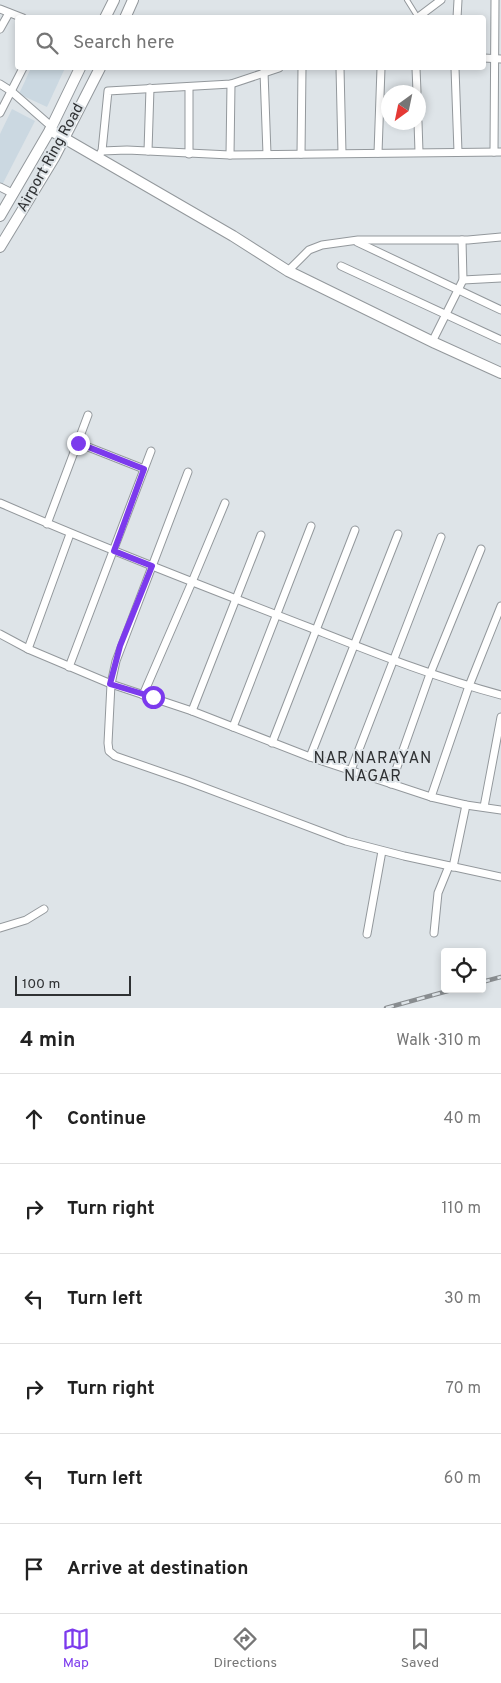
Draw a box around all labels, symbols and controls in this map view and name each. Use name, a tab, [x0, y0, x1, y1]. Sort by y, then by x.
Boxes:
search box	[15, 15, 486, 70]
icon: search	[33, 29, 61, 57]
text: Search here	[73, 31, 175, 55]
north arrow	[381, 85, 426, 130]
street label: Airport Ring Road	[13, 100, 89, 216]
route end	[67, 432, 90, 455]
route start	[142, 686, 165, 709]
district label: NAR NARAYAN NAGAR	[314, 749, 432, 787]
map controls	[441, 948, 486, 993]
button: locate	[441, 948, 486, 993]
scale bar	[15, 973, 131, 996]
text: 100 m	[22, 976, 60, 993]
text: 4 min	[20, 1027, 76, 1054]
text: Walk · 310 m	[396, 1031, 481, 1051]
icon: ahead	[20, 1105, 48, 1133]
text: Continue	[67, 1107, 146, 1131]
text: 40 m	[443, 1109, 481, 1129]
icon: right	[20, 1195, 48, 1223]
text: Turn right	[67, 1197, 155, 1221]
text: 110 m	[441, 1199, 481, 1219]
icon: left	[20, 1285, 48, 1313]
text: Turn left	[67, 1287, 143, 1311]
text: 30 m	[444, 1289, 481, 1309]
icon: right	[20, 1375, 48, 1403]
text: Turn right	[67, 1377, 155, 1401]
text: 70 m	[446, 1379, 481, 1399]
icon: left	[20, 1465, 48, 1493]
text: Turn left	[67, 1467, 143, 1491]
text: 60 m	[444, 1469, 481, 1489]
icon: arrive	[20, 1555, 48, 1583]
text: Arrive at destination	[67, 1557, 248, 1581]
tab: Map	[62, 1625, 90, 1672]
tab: Directions	[213, 1625, 277, 1672]
tab: Saved	[401, 1625, 439, 1672]

